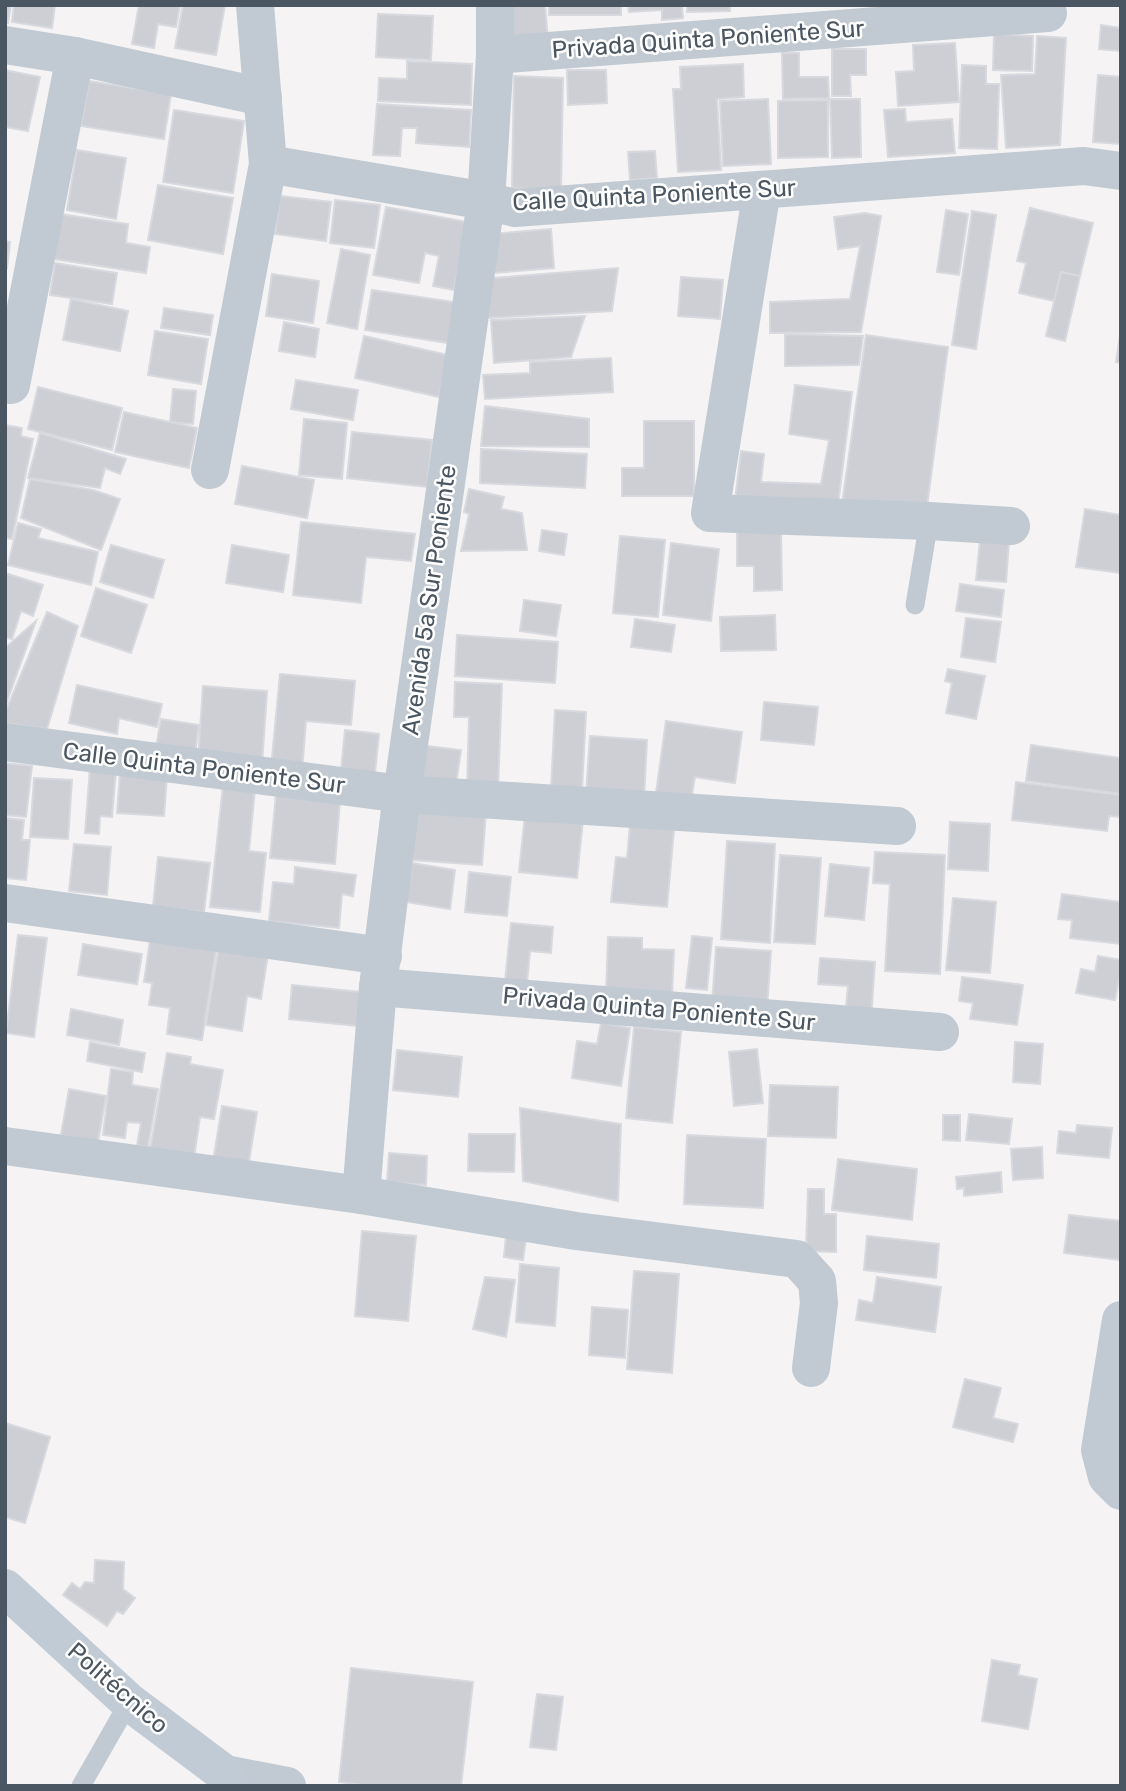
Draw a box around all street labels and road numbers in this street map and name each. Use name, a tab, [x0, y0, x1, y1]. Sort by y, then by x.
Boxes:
street label: Privada Quinta Poniente Sur	[551, 14, 865, 64]
street label: Calle Quinta Poniente Sur	[511, 174, 797, 216]
street label: Avenida 5a Sur Poniente	[396, 463, 462, 737]
street label: Calle Quinta Poniente Sur	[61, 737, 347, 799]
street label: Privada Quinta Poniente Sur	[502, 981, 816, 1037]
street label: Politécnico	[62, 1637, 174, 1739]

